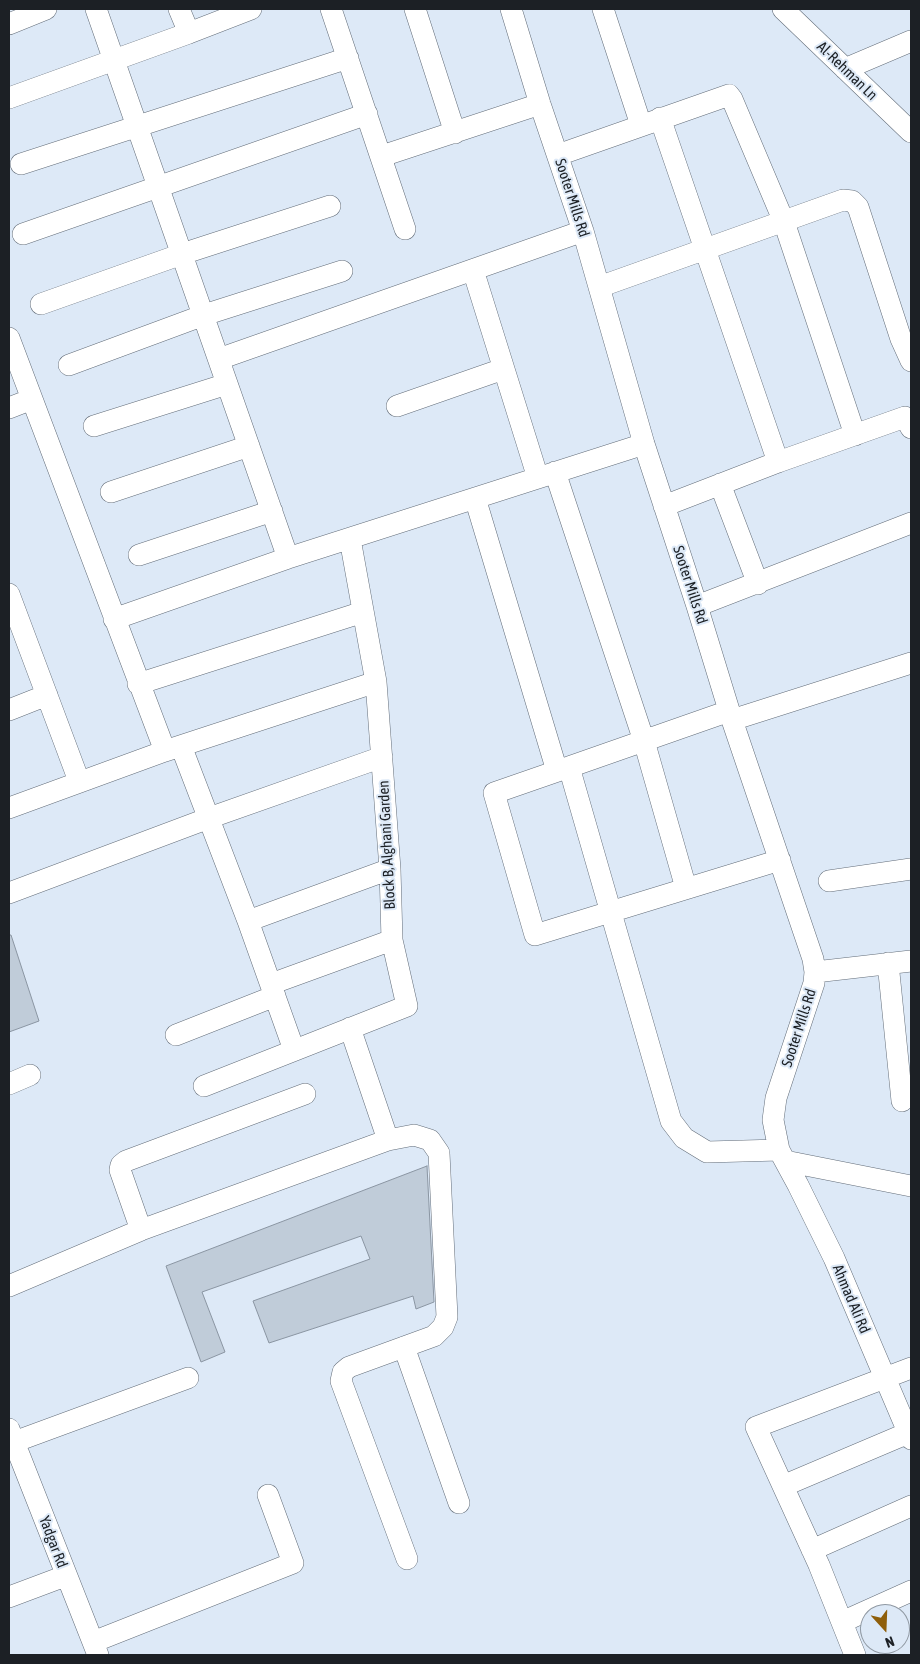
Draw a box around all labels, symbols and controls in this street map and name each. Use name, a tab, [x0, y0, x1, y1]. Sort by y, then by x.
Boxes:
street label: Al-Rehman Ln	[813, 38, 881, 104]
street label: Sooter Mills Rd	[551, 157, 593, 239]
street label: Sooter Mills Rd	[669, 544, 711, 626]
street label: Block B, Alghani Garden	[375, 780, 399, 910]
street label: Sooter Mills Rd	[778, 987, 820, 1069]
street label: Ahmad Ali Rd	[828, 1262, 874, 1336]
street label: Yadgar Rd	[35, 1514, 71, 1570]
north arrow	[860, 1604, 910, 1654]
text: N	[883, 1633, 896, 1651]

